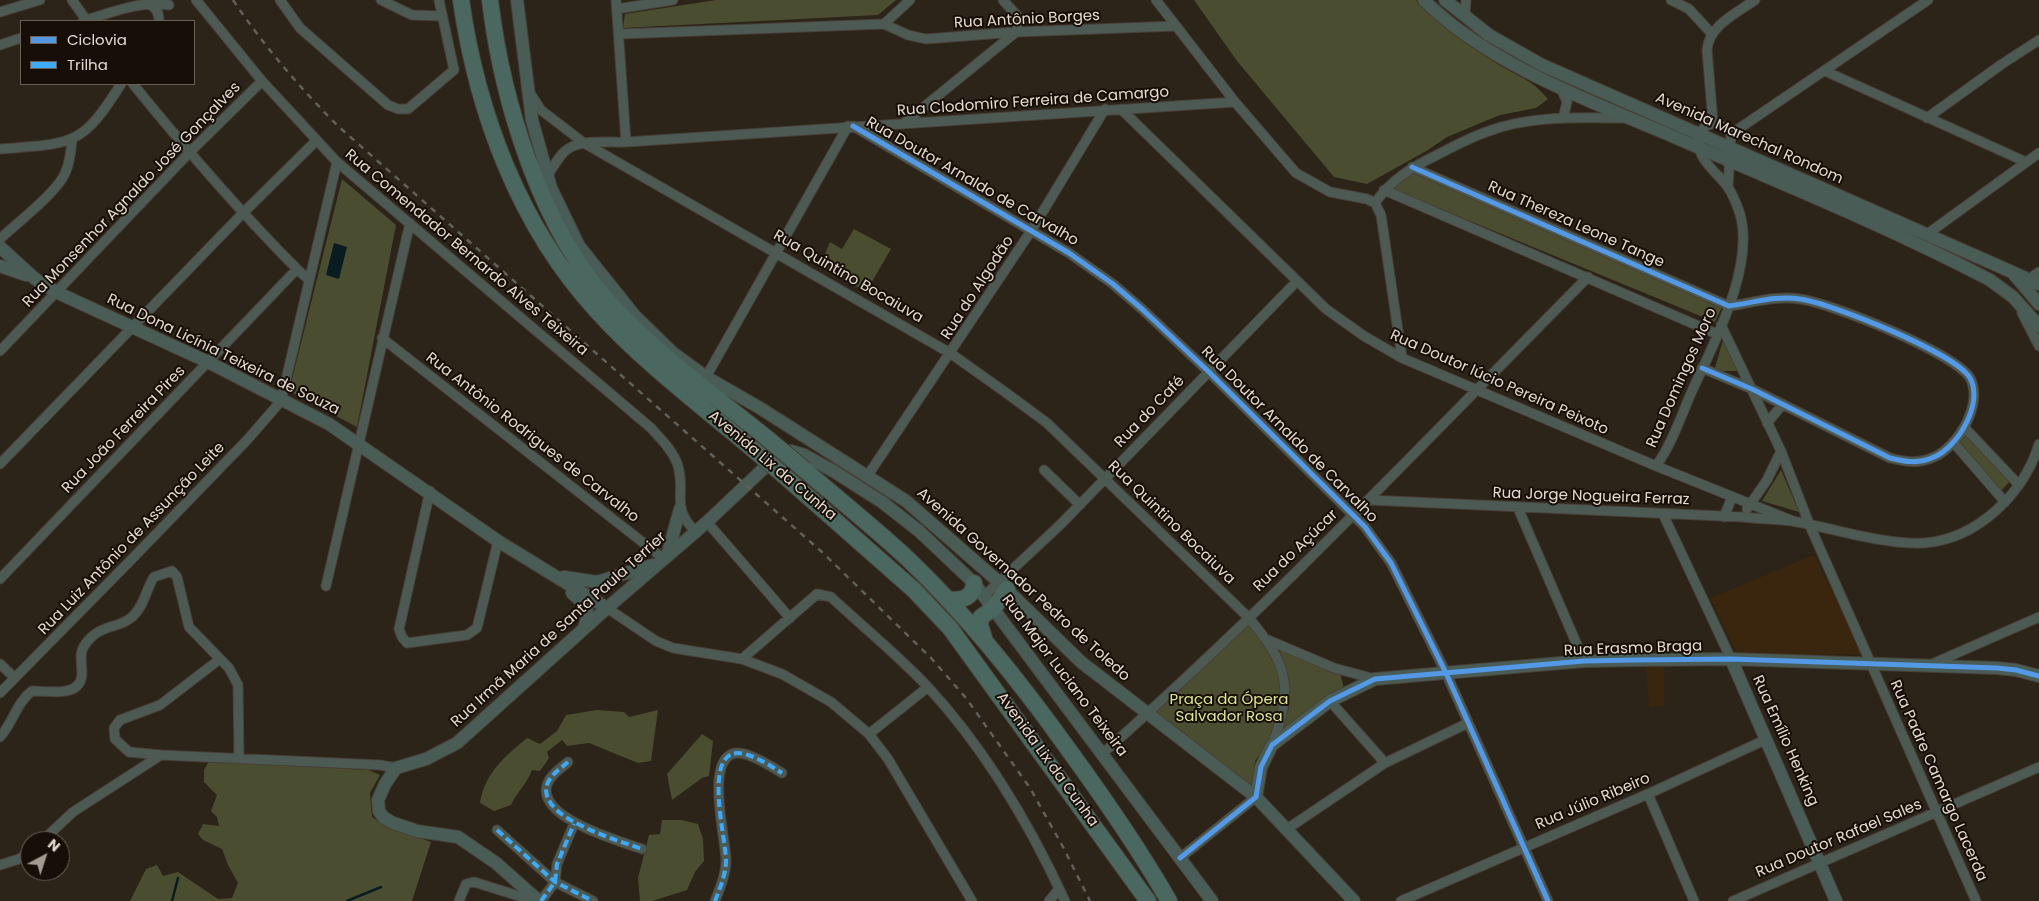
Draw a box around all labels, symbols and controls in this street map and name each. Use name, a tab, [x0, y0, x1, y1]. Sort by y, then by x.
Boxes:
street label: Rua Antônio Borges	[954, 7, 1100, 33]
legend	[20, 20, 195, 85]
text: Ciclovia	[67, 29, 127, 50]
text: Trilha	[67, 54, 108, 75]
street label: Rua Monsenhor Agnaldo José Gonçalves	[19, 79, 245, 311]
street label: Rua Clodomiro Ferreira de Camargo	[896, 84, 1170, 120]
street label: Avenida Marechal Rondom	[1652, 89, 1846, 189]
street label: Rua Doutor Arnaldo de Carvalho	[863, 114, 1081, 250]
street label: Rua Comendador Bernardo Alves Teixeira	[341, 146, 591, 360]
street label: Rua Thereza Leone Tange	[1485, 178, 1667, 272]
street label: Rua Quintino Bocaiuva	[770, 227, 926, 327]
street label: Rua do Algodão	[938, 233, 1018, 343]
street label: Rua Dona Licínia Teixeira de Souza	[104, 291, 342, 419]
street label: Rua Domingos Moro	[1643, 305, 1721, 451]
street label: Rua Doutor lúcio Pereira Peixoto	[1387, 327, 1611, 439]
street label: Rua Doutor Arnaldo de Carvalho	[1197, 343, 1381, 527]
street label: Rua Antônio Rodrigues de Carvalho	[422, 349, 642, 527]
street label: Rua João Ferreira Pires	[58, 363, 190, 497]
street label: Rua do Café	[1111, 372, 1189, 452]
street label: Avenida Lix da Cunha	[704, 407, 840, 525]
street label: Rua Luiz Antônio de Assunção Leite	[35, 439, 229, 639]
street label: Rua Quintino Bocaiuva	[1104, 458, 1238, 588]
street label: Avenida Governador Pedro de Toledo	[913, 485, 1133, 685]
street label: Rua Jorge Nogueira Ferraz	[1492, 485, 1690, 509]
street label: Rua do Açúcar	[1250, 506, 1342, 596]
street label: Rua Irmã Maria de Santa Paula Terrier	[448, 529, 670, 731]
street label: Rua Major Luciano Teixeira	[997, 591, 1131, 761]
street label: Rua Erasmo Braga	[1564, 638, 1702, 660]
street label: Rua Emílio Henking	[1748, 673, 1822, 809]
street label: Rua Padre Camargo Lacerda	[1885, 678, 1991, 884]
street label: Avenida Lix da Cunha	[992, 689, 1102, 831]
park label: Praça da Ópera Salvador Rosa	[1170, 691, 1288, 726]
street label: Rua Júlio Ribeiro	[1533, 770, 1653, 834]
street label: Rua Doutor Rafael Sales	[1753, 796, 1925, 882]
north arrow	[20, 831, 70, 881]
text: N	[44, 834, 64, 856]

